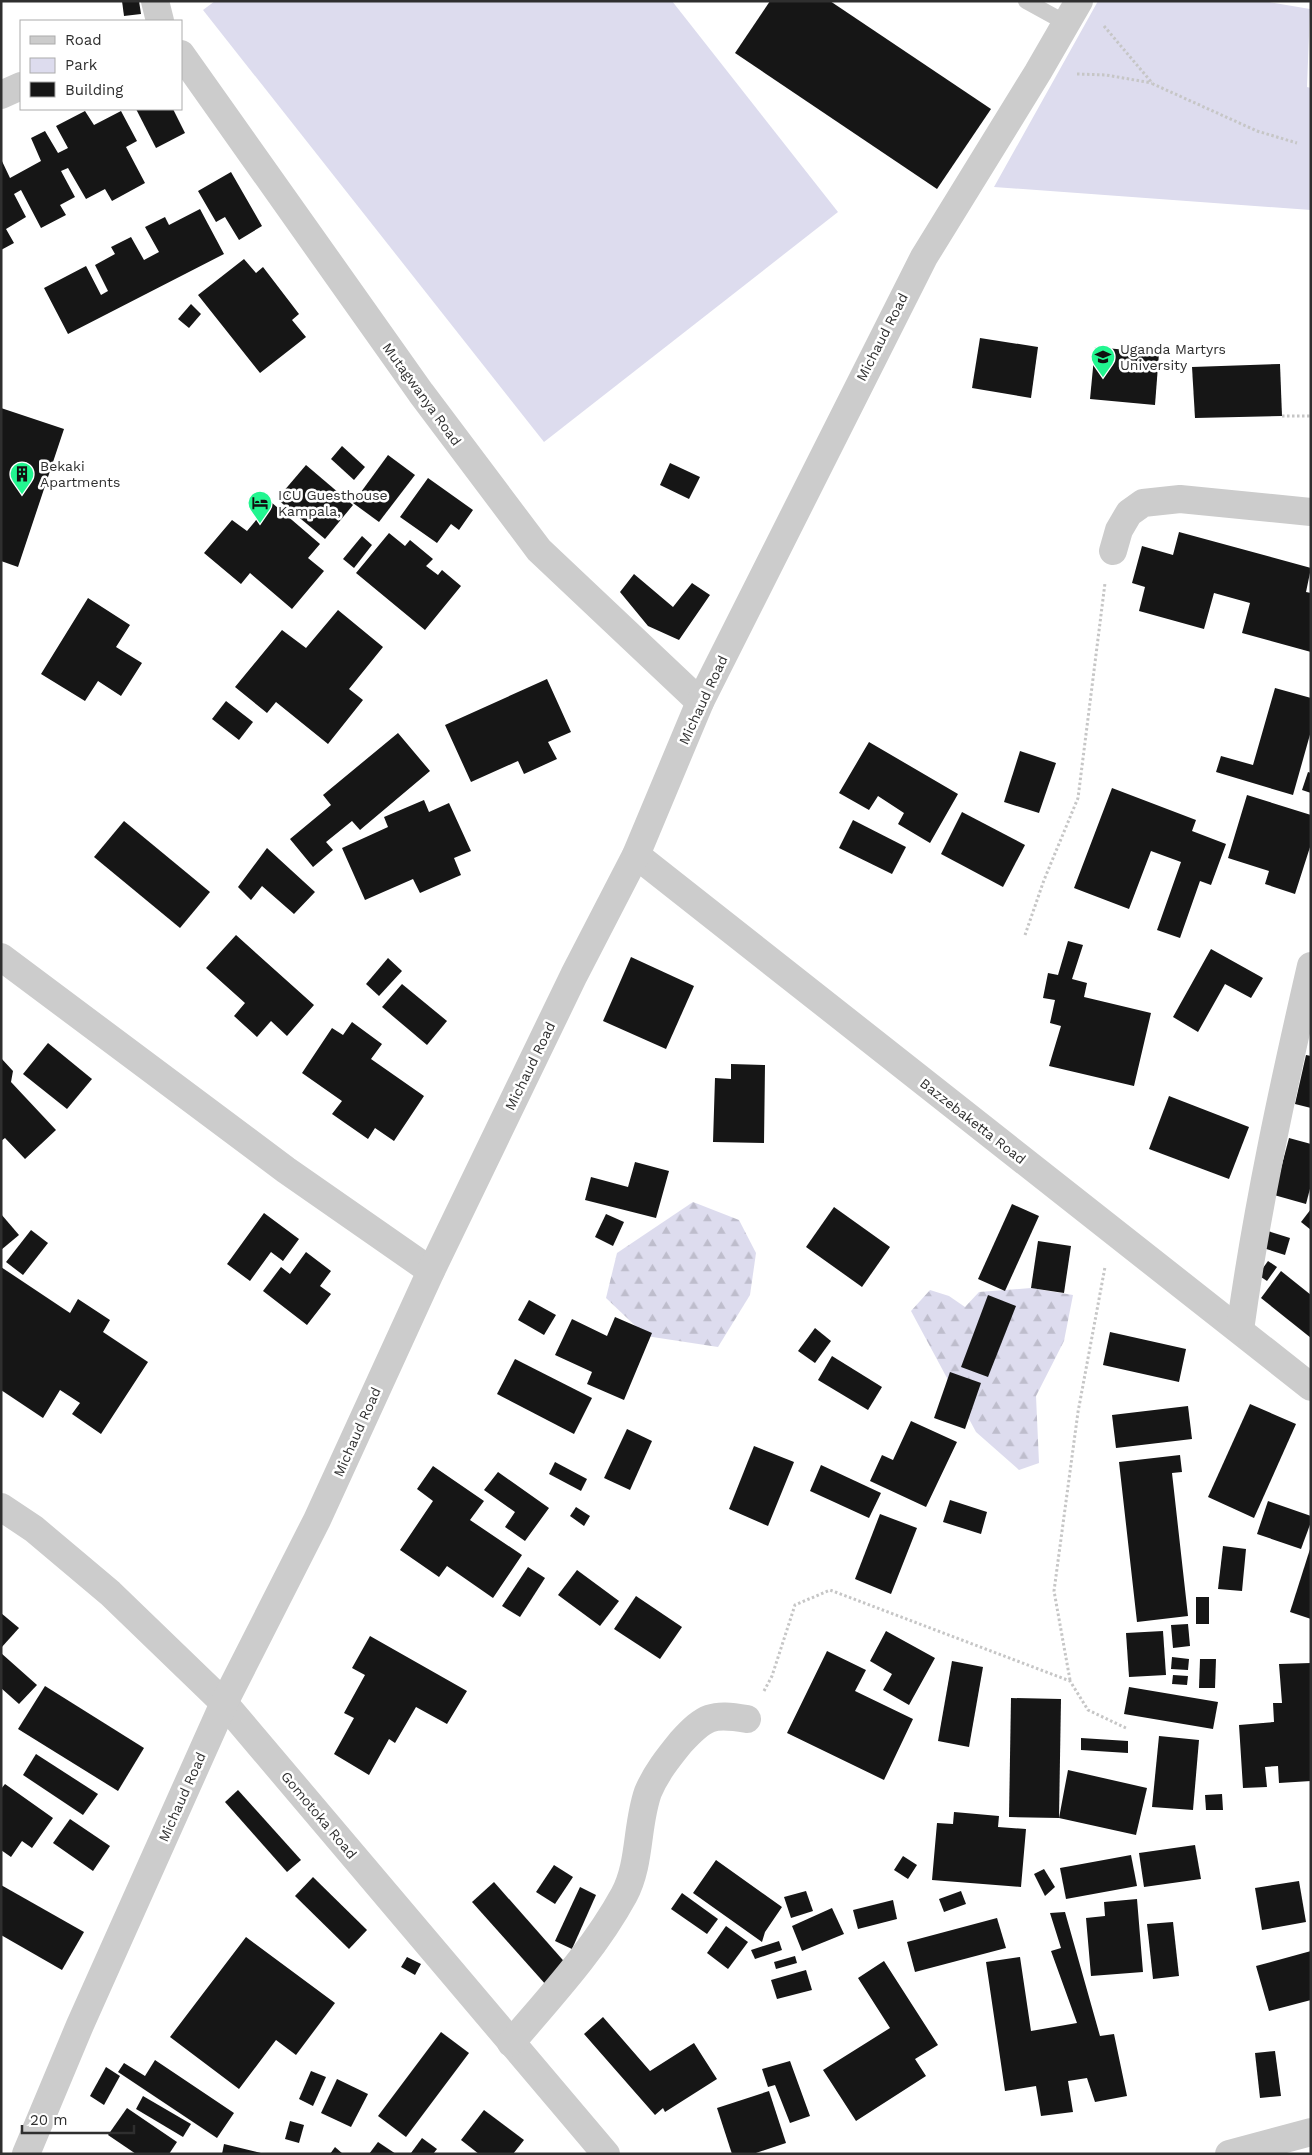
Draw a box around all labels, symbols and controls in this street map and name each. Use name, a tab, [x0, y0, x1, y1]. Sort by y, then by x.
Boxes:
legend	[20, 20, 182, 110]
text: Road	[65, 31, 102, 49]
text: Park	[65, 56, 98, 74]
text: Building	[65, 81, 123, 99]
street label: Michaud Road	[853, 290, 911, 384]
street label: Mutagwanya Road	[379, 339, 465, 449]
place label: Uganda Martyrs University	[1120, 341, 1226, 373]
school or university icon: Uganda Martyrs University	[1090, 344, 1116, 378]
place label: Bekaki Apartments	[40, 458, 120, 490]
building icon: Bekaki Apartments	[9, 461, 35, 495]
place label: ICU Guesthouse Kampala,	[278, 487, 388, 519]
hotel icon: ICU Guesthouse Kampala,	[247, 490, 273, 524]
street label: Michaud Road	[675, 653, 731, 747]
street label: Michaud Road	[502, 1019, 558, 1113]
street label: Bazzebaketta Road	[917, 1075, 1029, 1167]
street label: Michaud Road	[330, 1385, 384, 1479]
street label: Michaud Road	[155, 1750, 209, 1844]
street label: Gomotoka Road	[278, 1768, 360, 1862]
scale bar	[22, 2102, 135, 2134]
text: 20 m	[30, 2111, 68, 2129]

